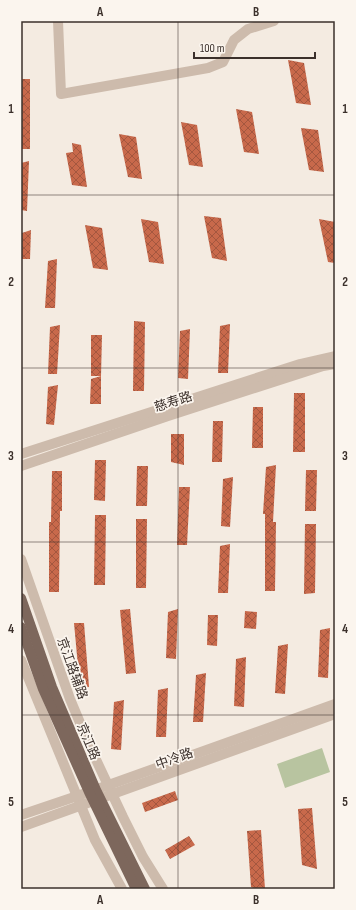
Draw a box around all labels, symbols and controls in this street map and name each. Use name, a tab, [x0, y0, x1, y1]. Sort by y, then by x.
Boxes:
text: A	[96, 4, 104, 20]
text: B	[253, 4, 259, 20]
scale bar	[194, 34, 315, 60]
text: 100 m	[200, 41, 225, 56]
text: 1	[8, 101, 14, 117]
text: 1	[342, 101, 348, 117]
text: 2	[8, 274, 14, 290]
text: 2	[342, 274, 348, 290]
street label: 慈寿路	[152, 388, 194, 416]
text: 3	[8, 448, 14, 464]
text: 3	[342, 448, 348, 464]
text: 4	[8, 621, 14, 637]
text: 4	[342, 621, 348, 637]
street label: 京江路辅路	[53, 635, 91, 702]
street label: 京江路	[73, 720, 103, 762]
street label: 中冷路	[153, 745, 195, 773]
text: 5	[8, 794, 14, 810]
text: 5	[342, 794, 348, 810]
text: A	[96, 892, 104, 908]
text: B	[253, 892, 259, 908]

